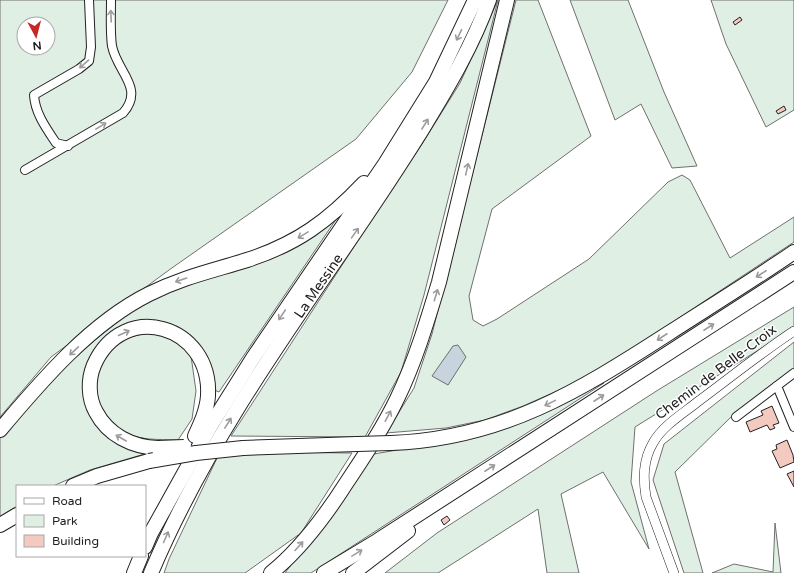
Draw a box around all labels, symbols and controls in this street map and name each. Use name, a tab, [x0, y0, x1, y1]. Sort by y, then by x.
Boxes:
one-way arrow	[107, 10, 115, 23]
north arrow	[16, 16, 56, 56]
one-way arrow	[455, 29, 462, 41]
text: N	[32, 38, 42, 52]
one-way arrow	[79, 60, 89, 69]
one-way arrow	[422, 118, 430, 130]
one-way arrow	[95, 122, 107, 130]
one-way arrow	[463, 162, 471, 175]
one-way arrow	[351, 228, 359, 239]
one-way arrow	[298, 231, 309, 239]
street label: La Messine	[290, 250, 346, 321]
one-way arrow	[756, 270, 767, 278]
one-way arrow	[176, 276, 188, 284]
one-way arrow	[433, 288, 440, 301]
one-way arrow	[278, 310, 286, 321]
street label: Chemin de Belle-Croix	[652, 321, 780, 423]
one-way arrow	[703, 323, 714, 331]
one-way arrow	[117, 329, 129, 336]
one-way arrow	[656, 334, 668, 342]
one-way arrow	[69, 346, 79, 355]
one-way arrow	[593, 393, 605, 401]
one-way arrow	[544, 400, 556, 407]
one-way arrow	[385, 410, 393, 422]
one-way arrow	[224, 418, 232, 429]
one-way arrow	[115, 433, 127, 441]
one-way arrow	[484, 464, 495, 472]
legend	[16, 485, 146, 557]
text: Road	[52, 494, 82, 508]
text: Park	[52, 514, 78, 528]
one-way arrow	[163, 532, 171, 544]
text: Building	[52, 534, 99, 548]
one-way arrow	[295, 540, 304, 551]
one-way arrow	[351, 548, 363, 556]

